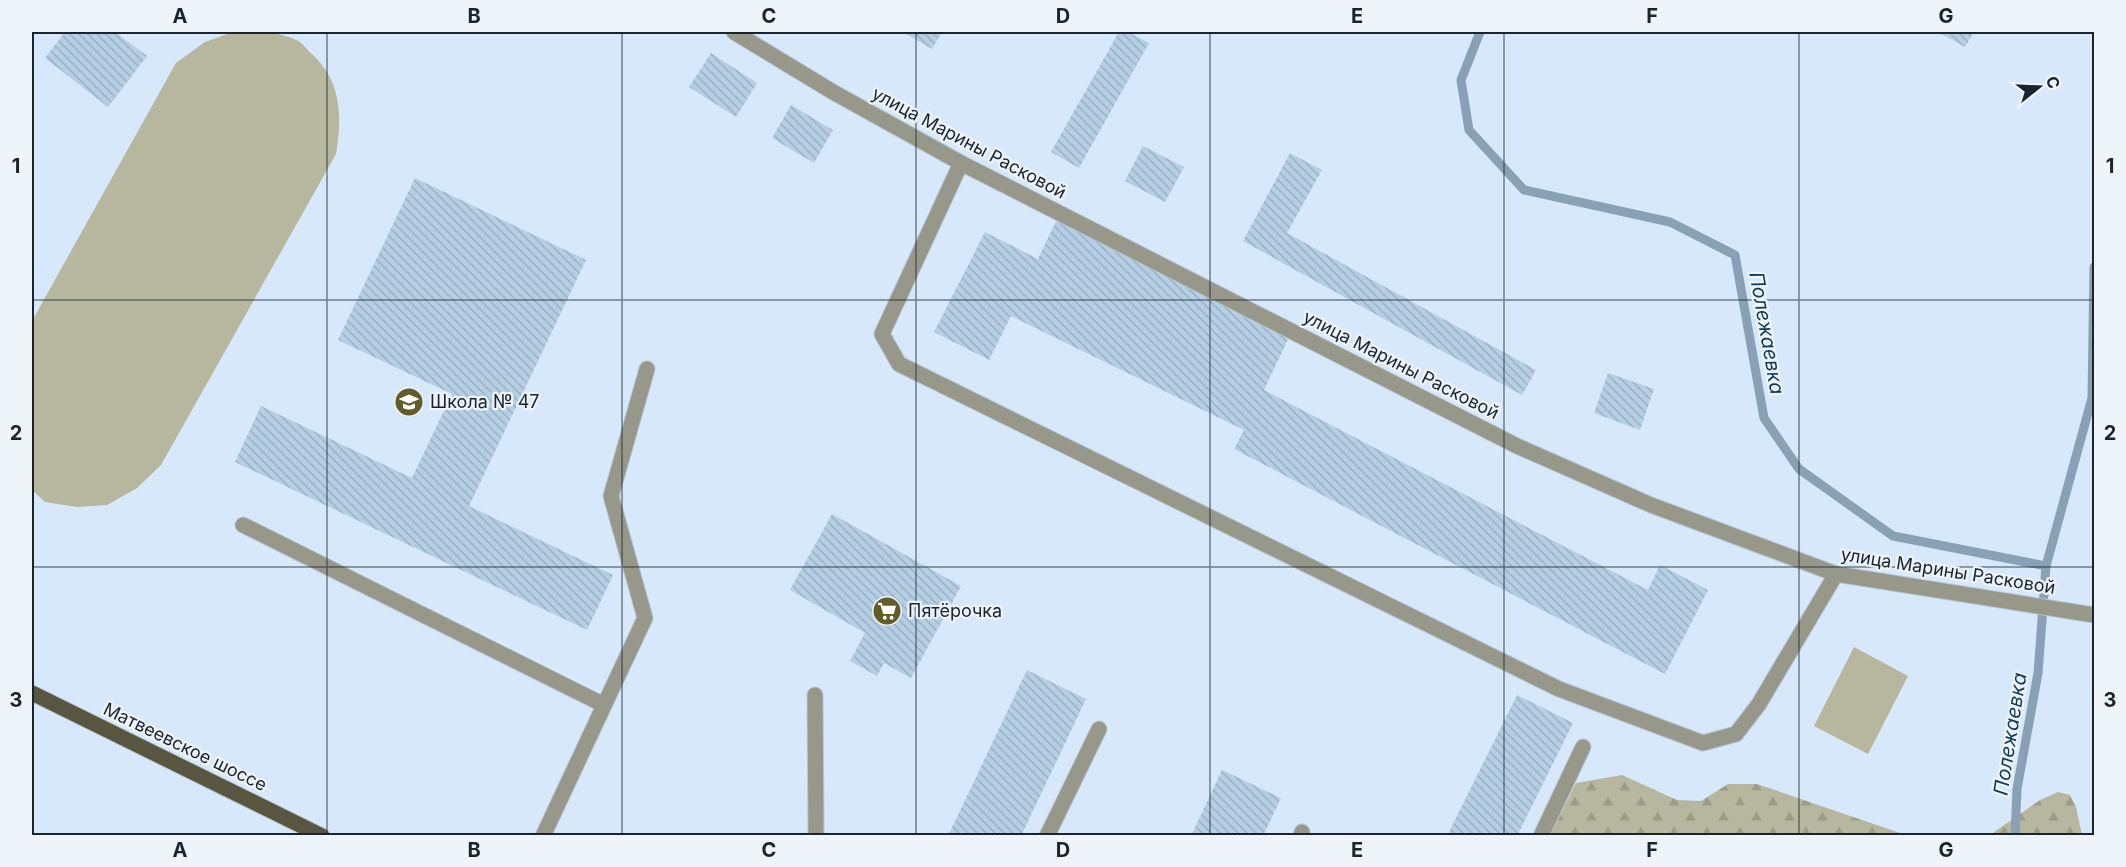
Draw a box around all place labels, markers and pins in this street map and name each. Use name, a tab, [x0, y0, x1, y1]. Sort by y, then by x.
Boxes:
school or university icon: Школа № 47	[393, 386, 425, 418]
place label: Школа № 47	[430, 391, 539, 412]
supermarket icon: Пятёрочка	[871, 595, 903, 627]
place label: Пятёрочка	[908, 600, 1002, 621]

